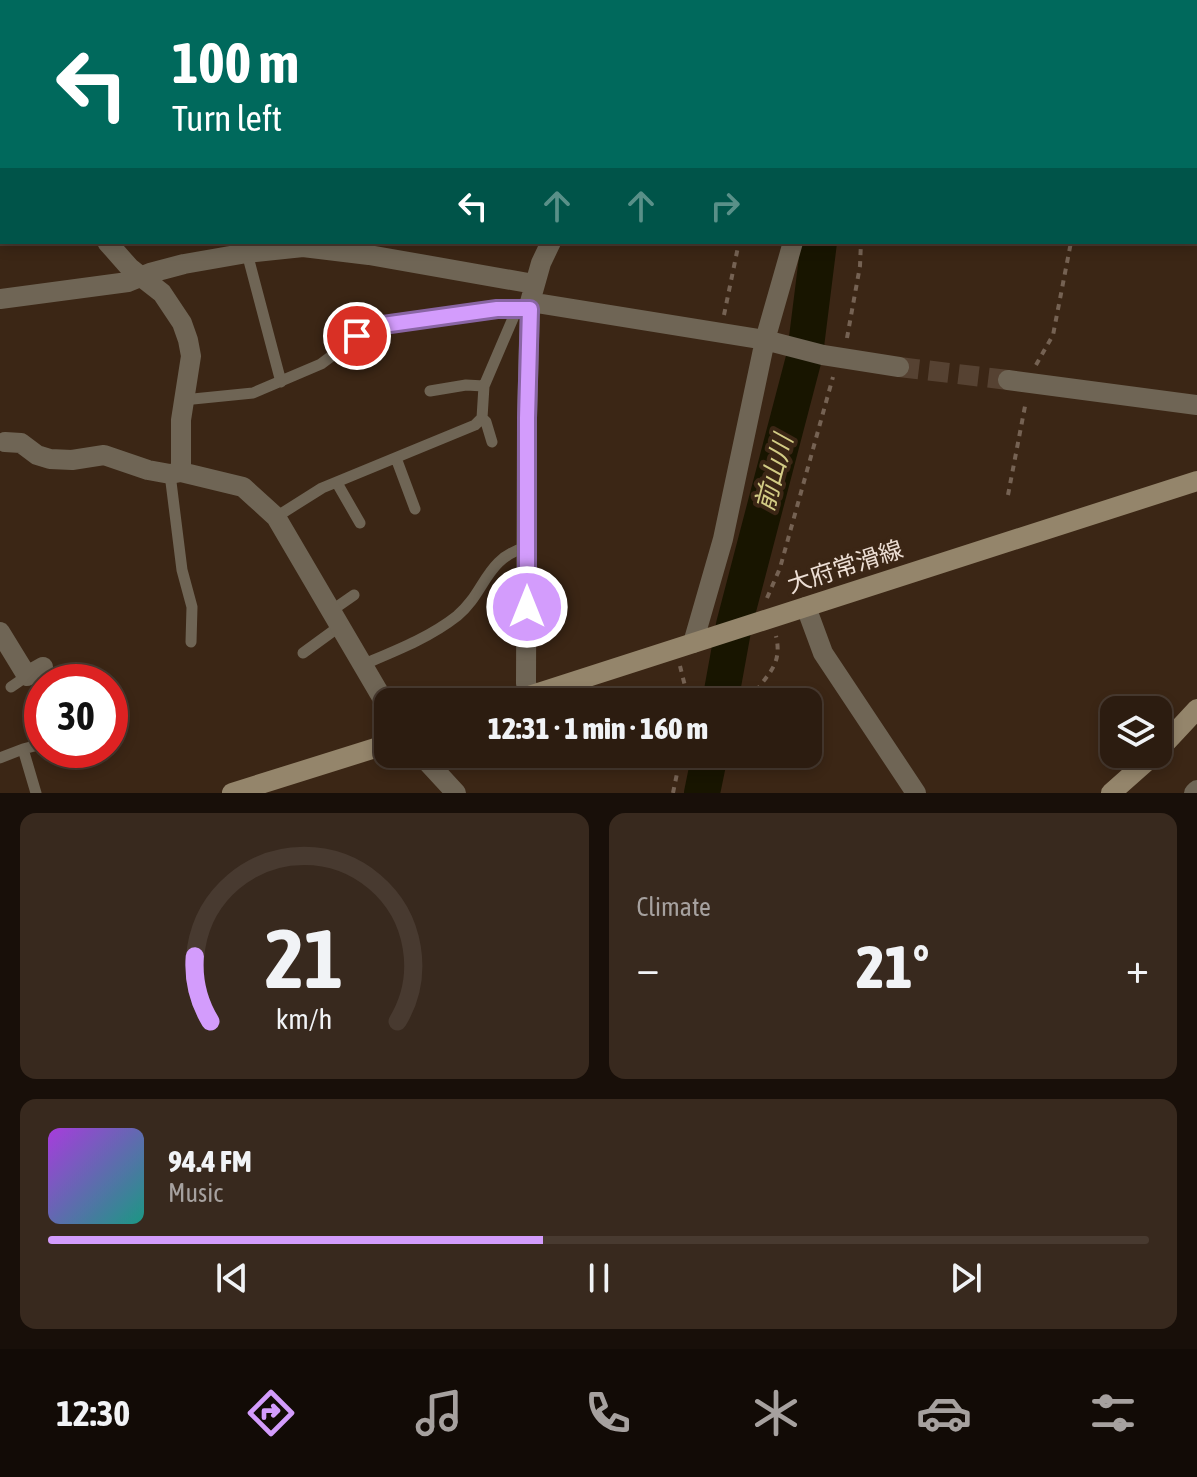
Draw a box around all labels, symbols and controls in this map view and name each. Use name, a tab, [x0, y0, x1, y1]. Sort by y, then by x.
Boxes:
text: 100 m	[172, 31, 299, 95]
icon: left	[40, 32, 144, 136]
text: Turn left	[172, 97, 282, 139]
icon: left	[451, 184, 495, 228]
icon: ahead	[535, 184, 579, 228]
icon: ahead	[619, 184, 663, 228]
icon: right	[703, 184, 747, 228]
pin	[323, 302, 391, 370]
icon: arrive	[335, 314, 379, 358]
water label: 前山川	[749, 429, 799, 515]
street label: 大府常滑線	[784, 535, 906, 598]
position arrow	[485, 565, 569, 649]
speed limit sign: 30	[24, 664, 128, 768]
map controls	[1100, 696, 1172, 768]
button: layers	[1100, 696, 1172, 768]
text: 12:31 · 1 min · 160 m	[488, 711, 708, 745]
text: Climate	[637, 892, 711, 922]
text: 21	[265, 910, 343, 1006]
text: 21°	[856, 932, 929, 1001]
text: −	[637, 942, 659, 992]
text: +	[1126, 942, 1149, 992]
text: km/h	[276, 1002, 333, 1035]
text: 94.4 FM	[168, 1144, 252, 1178]
text: Music	[168, 1178, 223, 1208]
icon: previous	[210, 1256, 254, 1300]
icon: pause	[577, 1256, 621, 1300]
icon: next	[944, 1256, 988, 1300]
icon: directions	[243, 1385, 299, 1441]
icon: music	[411, 1385, 467, 1441]
icon: phone	[580, 1385, 636, 1441]
icon: climate	[748, 1385, 804, 1441]
icon: car	[916, 1385, 972, 1441]
icon: filters	[1085, 1385, 1141, 1441]
text: 12:30	[56, 1392, 130, 1434]

